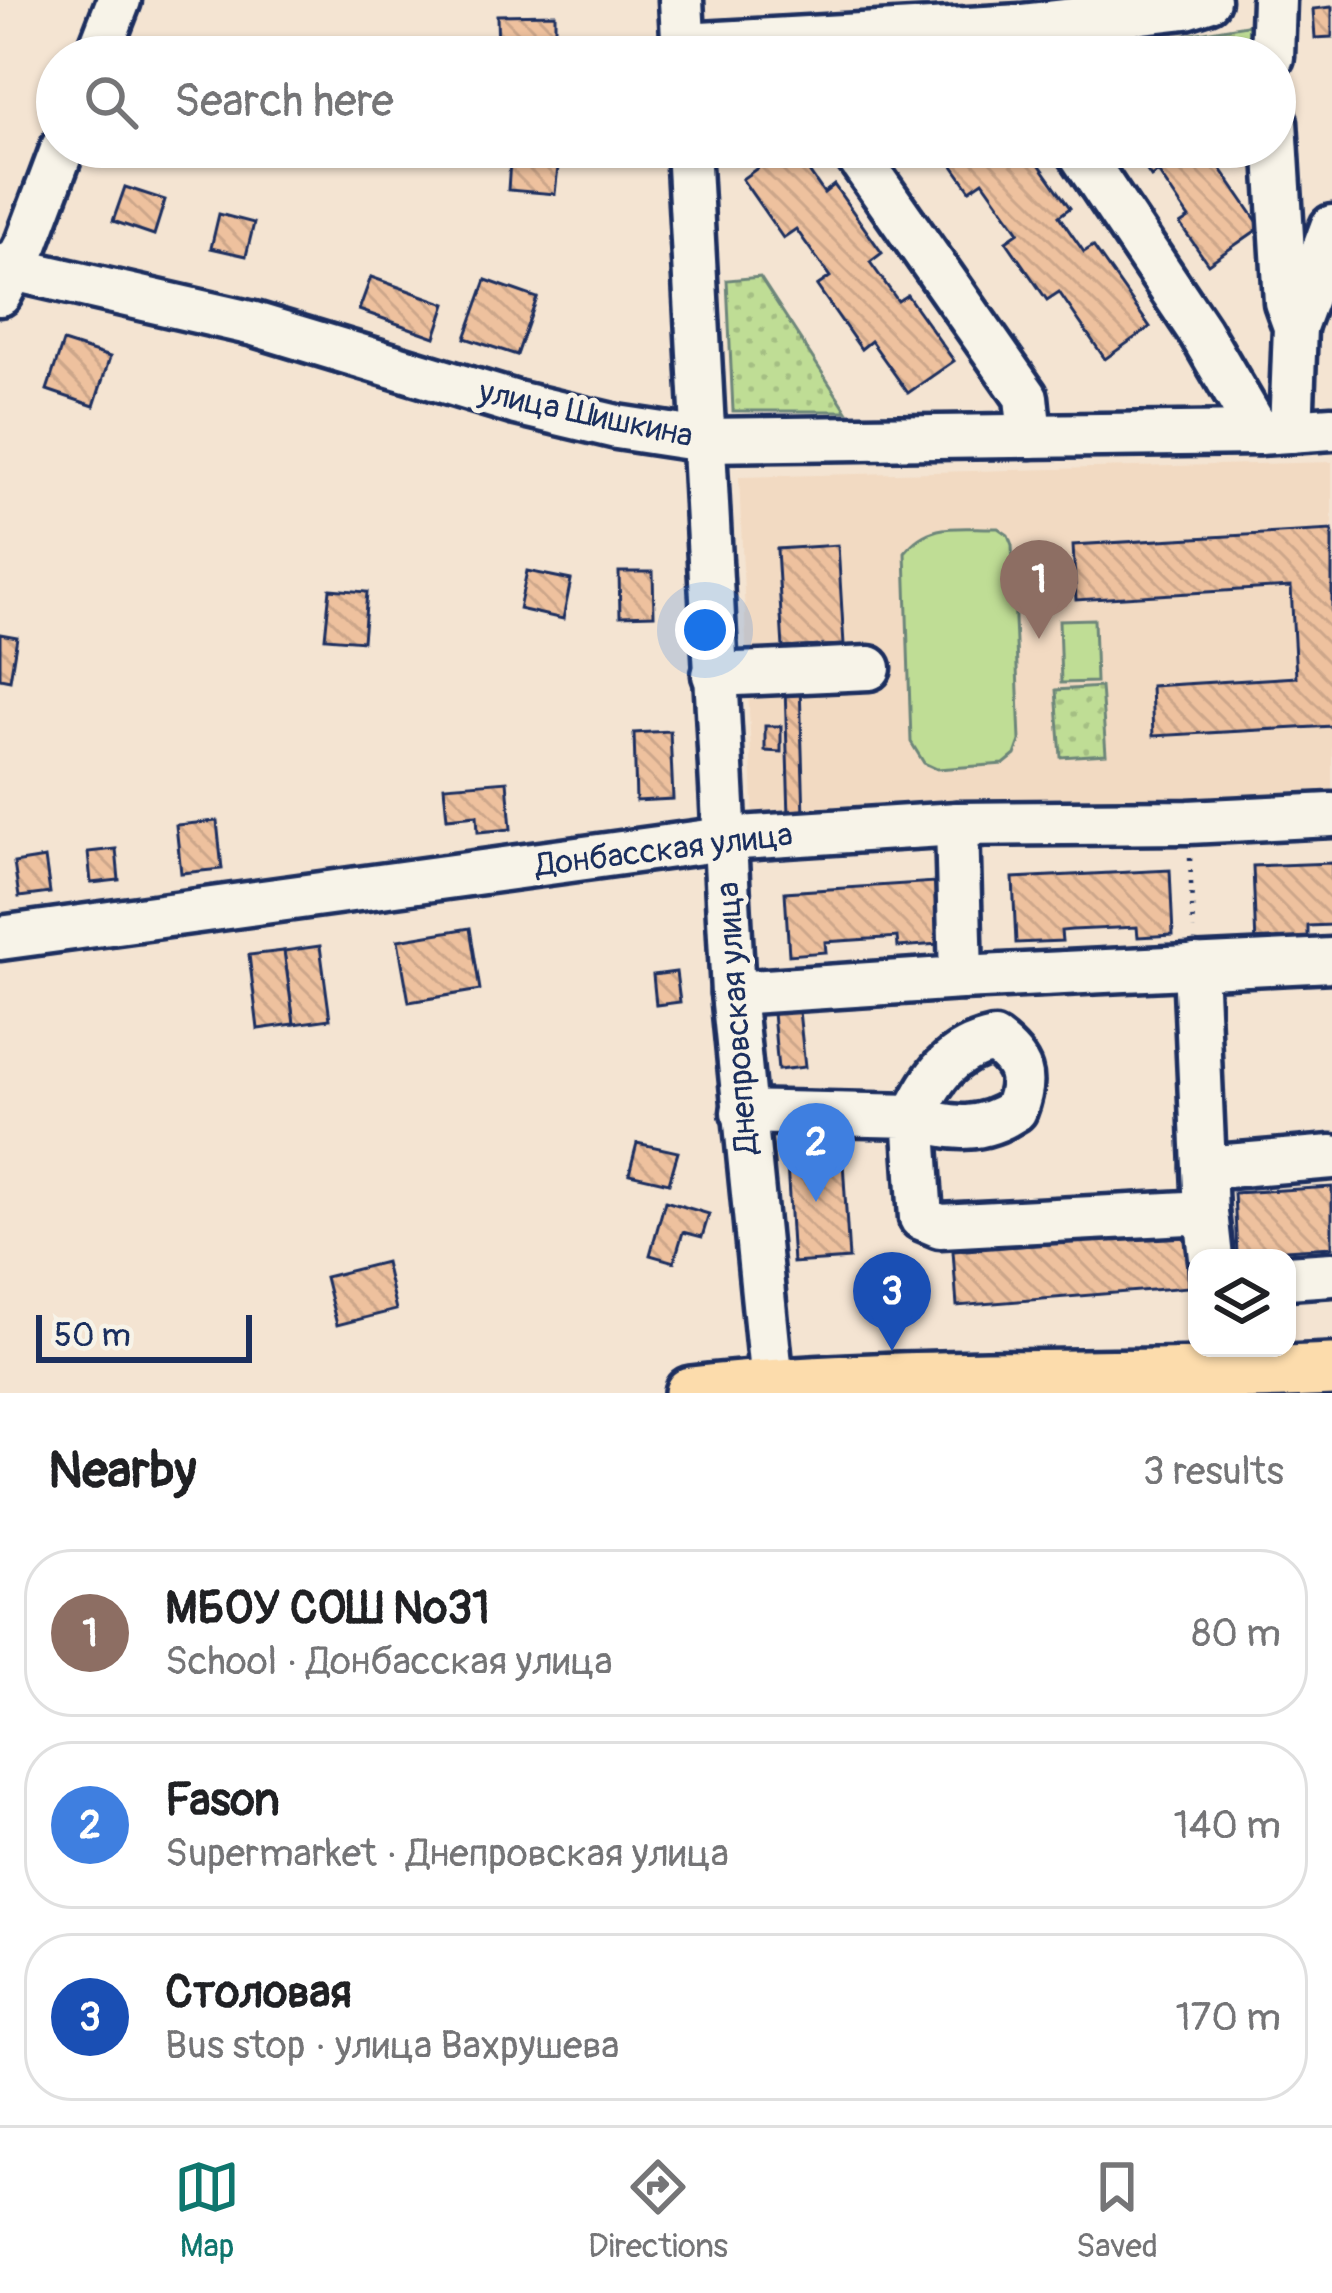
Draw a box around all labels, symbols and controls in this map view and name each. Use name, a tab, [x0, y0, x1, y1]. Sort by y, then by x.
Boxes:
search box	[36, 36, 1296, 168]
icon: search	[78, 69, 144, 135]
text: Search here	[174, 74, 394, 130]
street label: улица Шишкина	[474, 371, 697, 457]
pin: 1	[1000, 540, 1078, 639]
your location	[675, 600, 735, 660]
street label: Донбасская улица	[532, 814, 795, 886]
street label: Днепровская улица	[707, 880, 767, 1157]
pin: 2	[777, 1103, 855, 1202]
map controls	[1188, 1249, 1296, 1357]
button: layers	[1188, 1249, 1296, 1357]
pin: 3	[853, 1252, 931, 1351]
scale bar	[36, 1309, 252, 1362]
text: 50 m	[54, 1315, 131, 1356]
text: Nearby	[48, 1439, 196, 1503]
text: 3 results	[1143, 1447, 1284, 1496]
text: МБОУ СОШ №31	[165, 1581, 490, 1637]
text: 1	[82, 1609, 98, 1658]
text: 80 m	[1192, 1609, 1281, 1658]
text: School · Донбасская улица	[165, 1637, 613, 1686]
text: Fason	[165, 1773, 280, 1829]
text: 2	[79, 1801, 101, 1850]
text: 140 m	[1173, 1801, 1281, 1850]
text: Supermarket · Днепровская улица	[165, 1829, 729, 1878]
text: Столовая	[165, 1965, 352, 2021]
text: 3	[79, 1993, 101, 2042]
text: 170 m	[1175, 1993, 1281, 2042]
text: Bus stop · улица Вахрушева	[165, 2021, 620, 2070]
tab: Map	[174, 2154, 240, 2267]
tab: Directions	[588, 2154, 728, 2267]
tab: Saved	[1076, 2154, 1158, 2267]

